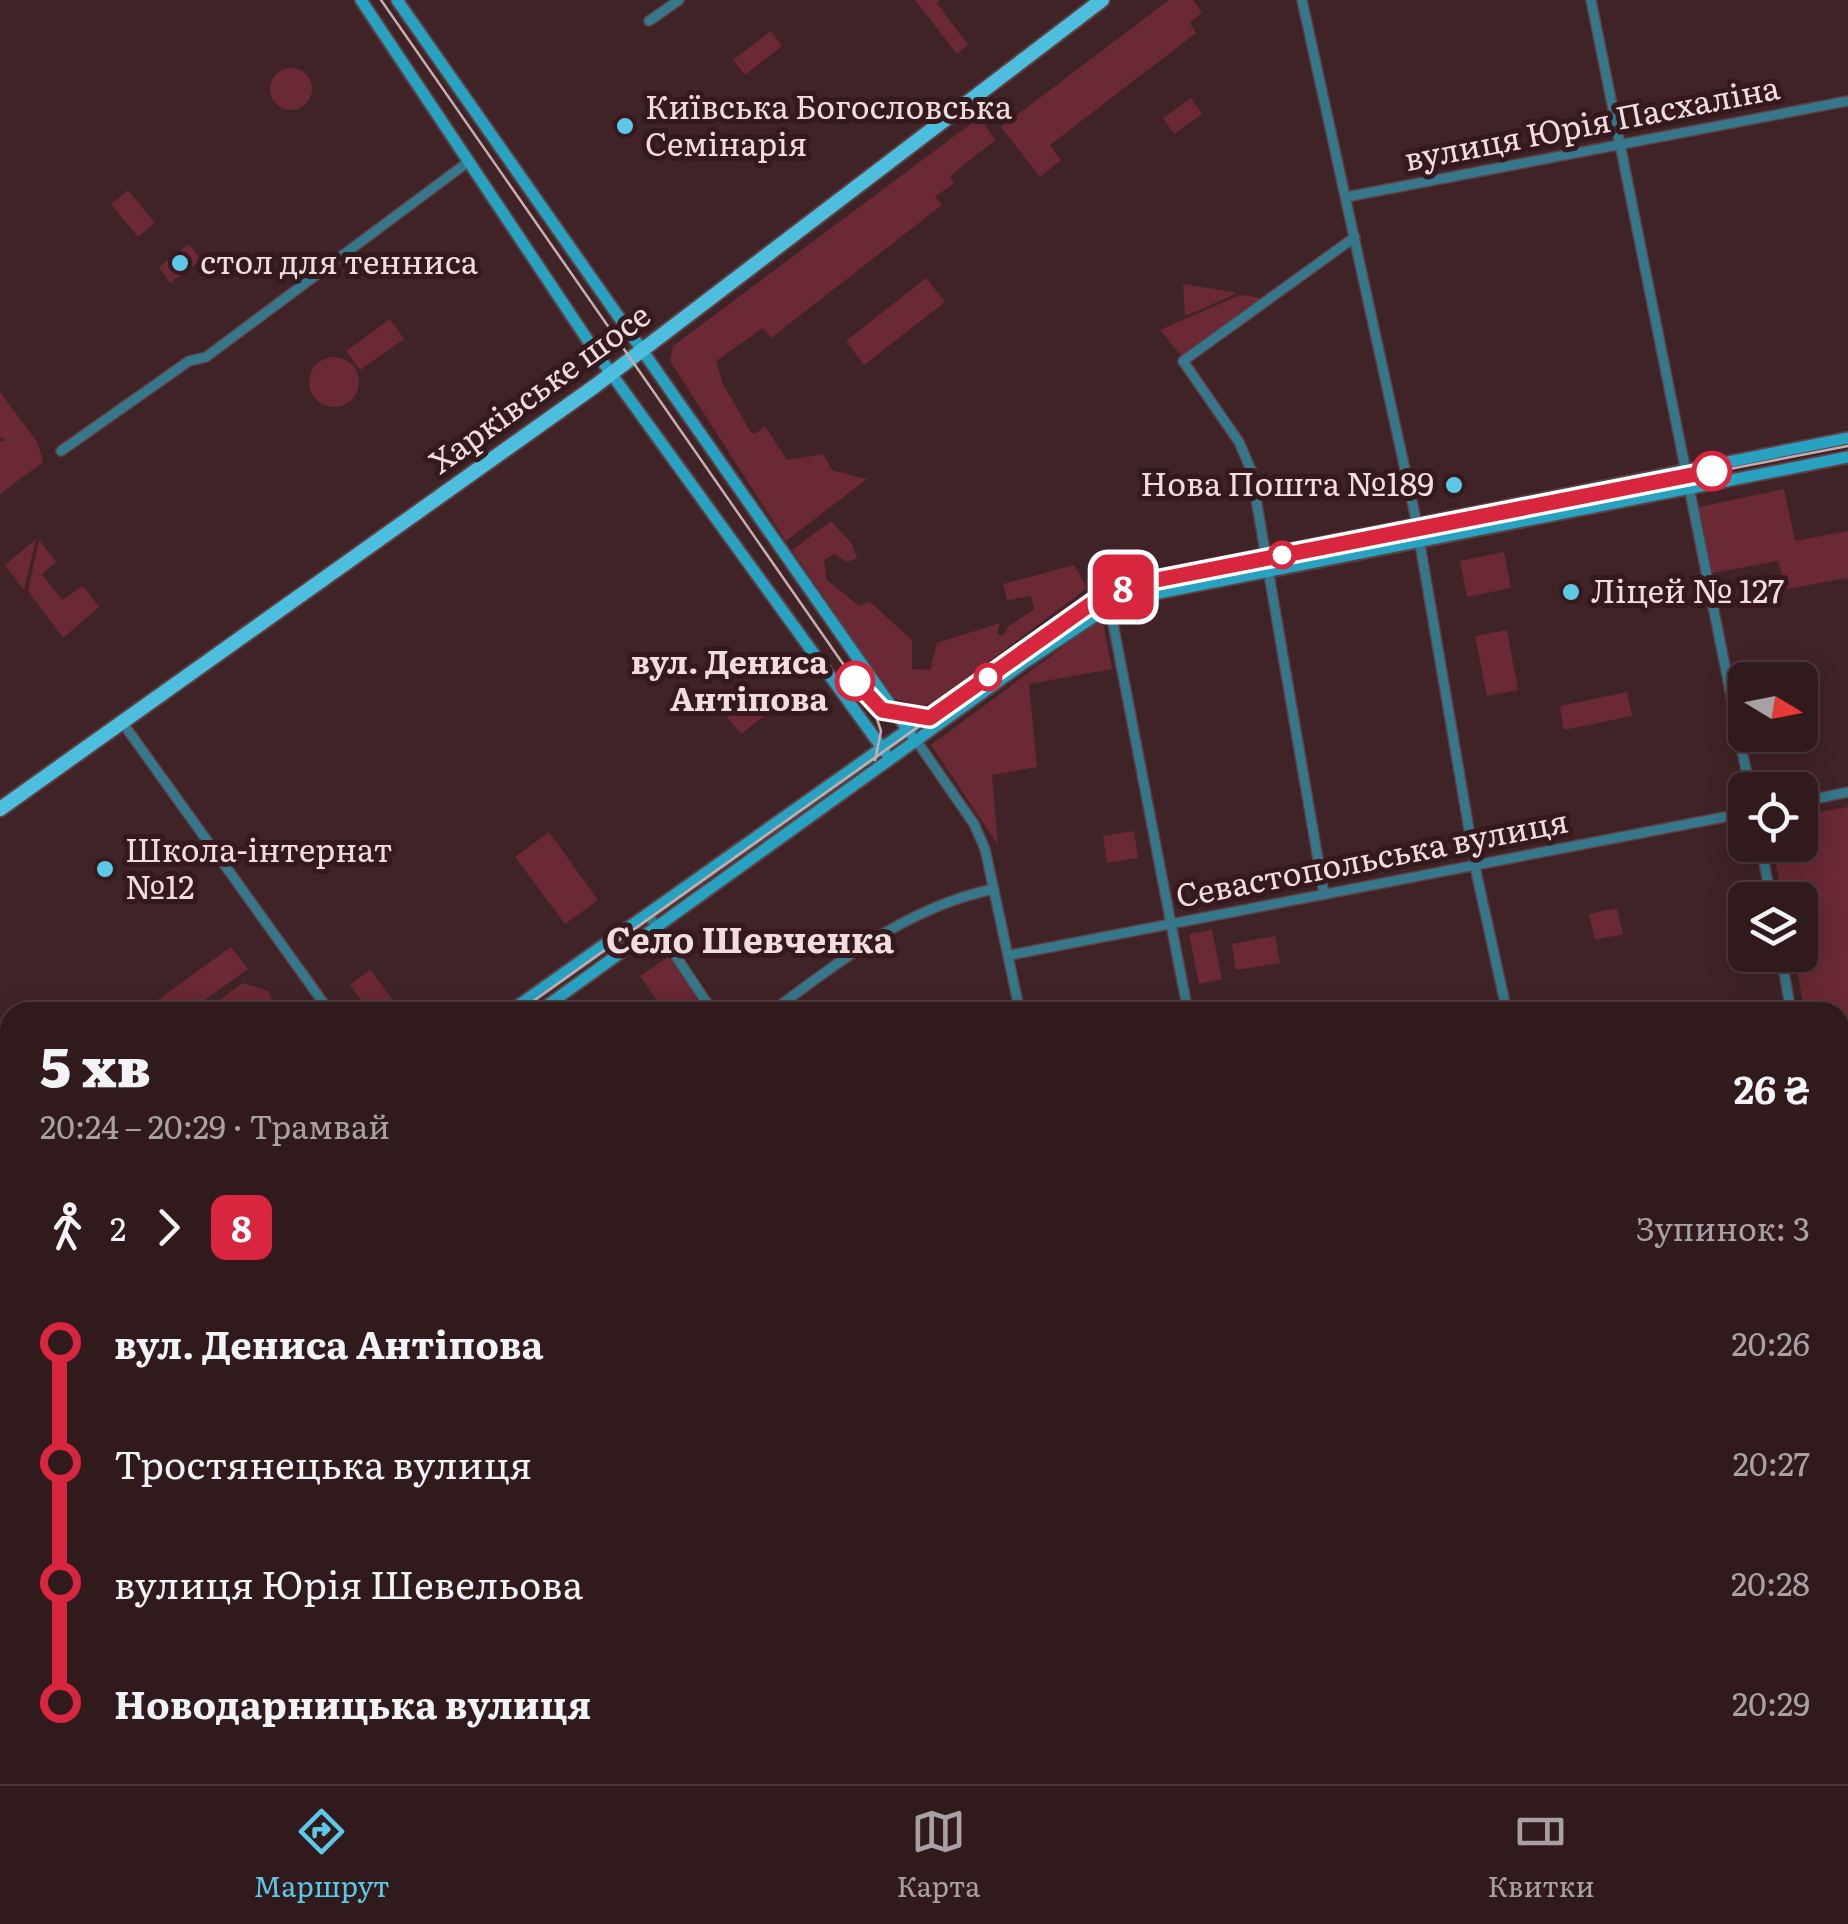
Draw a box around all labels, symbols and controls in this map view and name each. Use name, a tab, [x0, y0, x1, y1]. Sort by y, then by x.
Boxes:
street label: вулиця Юрія Пасхаліна	[1400, 61, 1784, 181]
place label: Київська Богословська Семінарія	[645, 81, 1013, 166]
marker: Київська Богословська Семінарія	[614, 115, 636, 137]
place label: стол для тенниса	[200, 236, 479, 284]
marker: стол для тенниса	[169, 252, 191, 274]
street label: Харківське шосе	[418, 290, 659, 483]
unlabelled marker	[1693, 452, 1731, 490]
place label: Нова Пошта №189	[1140, 458, 1434, 506]
marker: Нова Пошта №189	[1443, 474, 1465, 496]
unlabelled marker	[1269, 542, 1295, 568]
line badge: 8	[1090, 554, 1156, 620]
text: 8	[1113, 561, 1133, 613]
place label: Ліцей № 127	[1591, 565, 1784, 613]
marker: Ліцей № 127	[1560, 581, 1582, 603]
place label: вул. Дениса Антіпова	[631, 636, 829, 721]
marker: вул. Дениса Антіпова	[836, 662, 874, 700]
north arrow	[1728, 662, 1818, 752]
map controls	[1728, 662, 1818, 972]
unlabelled marker	[975, 664, 1001, 690]
button: locate	[1728, 772, 1818, 862]
street label: Севастопольська вулиця	[1171, 794, 1572, 918]
place label: Школа-інтернат №12	[125, 824, 392, 909]
marker: Школа-інтернат №12	[94, 858, 116, 880]
button: layers	[1728, 882, 1818, 972]
district label: Село Шевченка	[606, 912, 895, 964]
text: 5 хв	[40, 1022, 151, 1104]
text: 26 ₴	[1734, 1059, 1810, 1116]
text: 20:24 – 20:29 · Трамвай	[40, 1101, 390, 1149]
icon: walk	[40, 1200, 95, 1255]
icon: forward	[141, 1200, 196, 1255]
text: 8	[231, 1201, 252, 1253]
text: 2	[110, 1203, 126, 1251]
text: Зупинок: 3	[1636, 1203, 1810, 1251]
text: вул. Дениса Антіпова	[114, 1314, 544, 1371]
text: 20:26	[1732, 1318, 1810, 1366]
text: Тростянецька вулиця	[114, 1434, 532, 1491]
text: 20:27	[1733, 1438, 1810, 1486]
text: вулиця Юрія Шевельова	[114, 1554, 583, 1611]
text: 20:28	[1731, 1558, 1810, 1606]
text: Новодарницька вулиця	[114, 1674, 591, 1731]
text: 20:29	[1732, 1678, 1810, 1726]
tab: Маршрут	[253, 1804, 390, 1906]
tab: Карта	[897, 1804, 980, 1906]
tab: Квитки	[1487, 1804, 1595, 1906]

